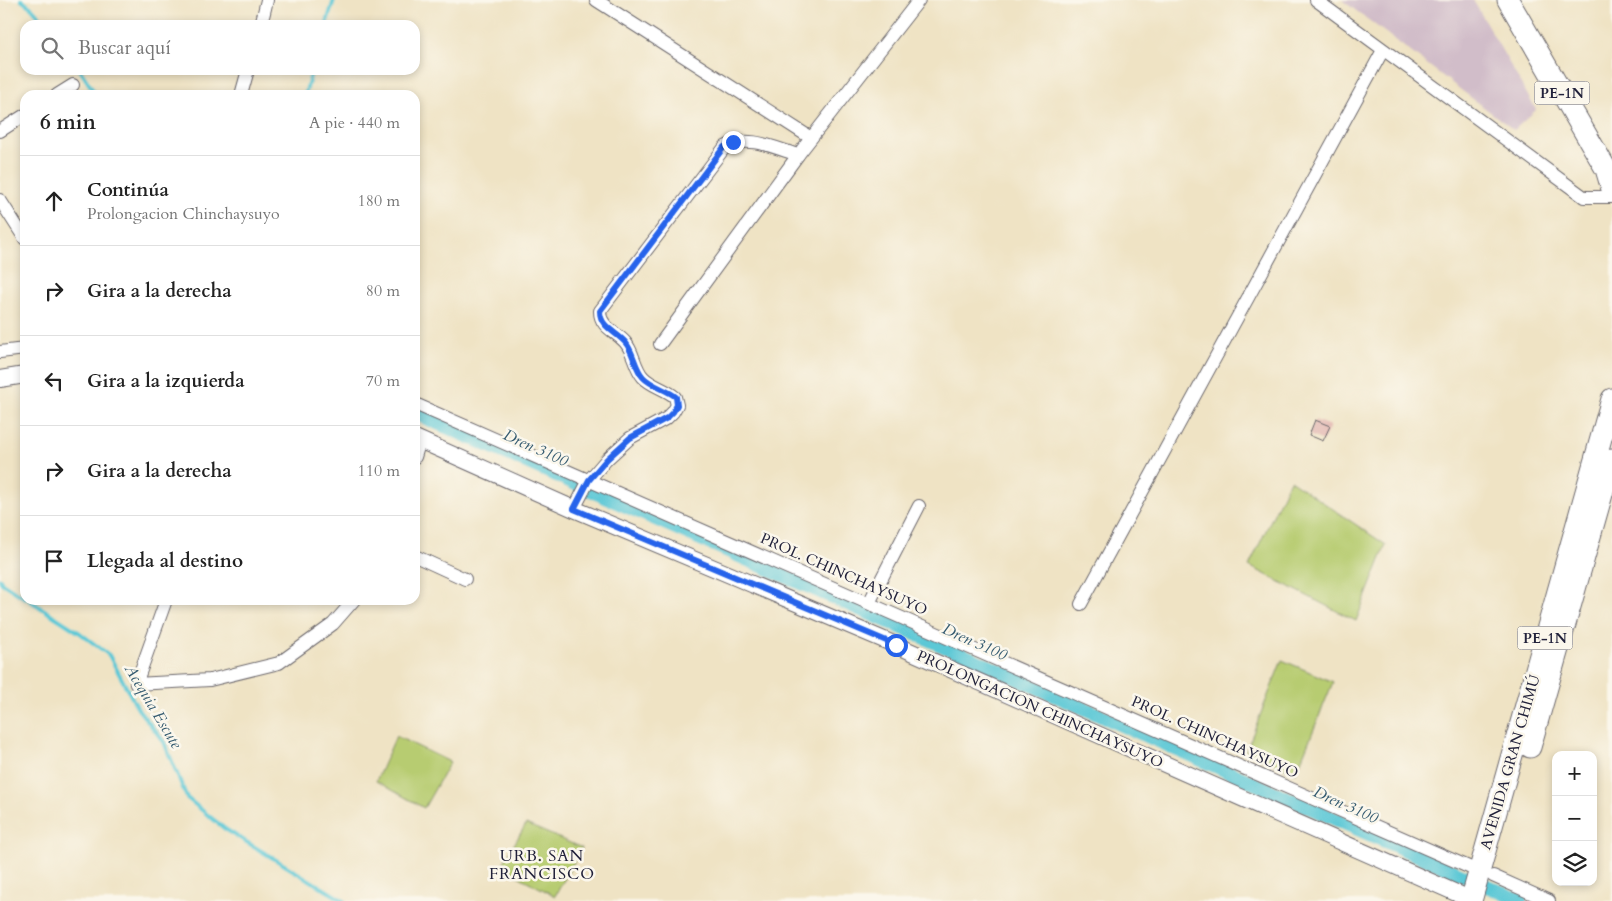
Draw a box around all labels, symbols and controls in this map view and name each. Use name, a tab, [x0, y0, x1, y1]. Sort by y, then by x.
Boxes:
search box	[20, 20, 420, 75]
icon: search	[38, 34, 66, 62]
text: Buscar aquí	[78, 35, 171, 61]
road number: PE-1N	[1534, 82, 1590, 105]
text: 6 min	[40, 108, 96, 137]
text: A pie · 440 m	[309, 112, 400, 134]
route end	[722, 131, 745, 154]
text: Continúa	[87, 177, 169, 203]
icon: ahead	[40, 187, 68, 215]
text: 180 m	[358, 190, 400, 212]
text: Prolongacion Chinchaysuyo	[87, 203, 280, 225]
icon: right	[40, 277, 68, 305]
text: Gira a la derecha	[87, 278, 232, 304]
text: 80 m	[366, 280, 400, 302]
icon: left	[40, 367, 68, 395]
text: Gira a la izquierda	[87, 368, 245, 394]
text: 70 m	[366, 370, 400, 392]
water label: Dren 3100	[500, 424, 572, 472]
icon: right	[40, 457, 68, 485]
text: Gira a la derecha	[87, 458, 232, 484]
text: 110 m	[358, 460, 400, 482]
street label: PROL. CHINCHAYSUYO	[757, 528, 931, 620]
icon: arrive	[40, 547, 68, 575]
text: Llegada al destino	[87, 548, 243, 574]
water label: Dren 3100	[939, 618, 1011, 666]
road number: PE-1N	[1518, 626, 1572, 650]
route start	[885, 634, 908, 657]
street label: PROLONGACION CHINCHAYSUYO	[914, 645, 1166, 773]
water label: Acequia Escute	[119, 659, 188, 754]
street label: AVENIDA GRAN CHIMÚ	[1475, 672, 1545, 852]
street label: PROL. CHINCHAYSUYO	[1128, 691, 1302, 783]
map controls	[1552, 751, 1597, 886]
button: +	[1552, 751, 1597, 796]
water label: Dren 3100	[1310, 781, 1382, 829]
button: −	[1552, 796, 1597, 841]
button: layers	[1552, 841, 1597, 886]
district label: URB. SAN FRANCISCO	[489, 845, 595, 885]

